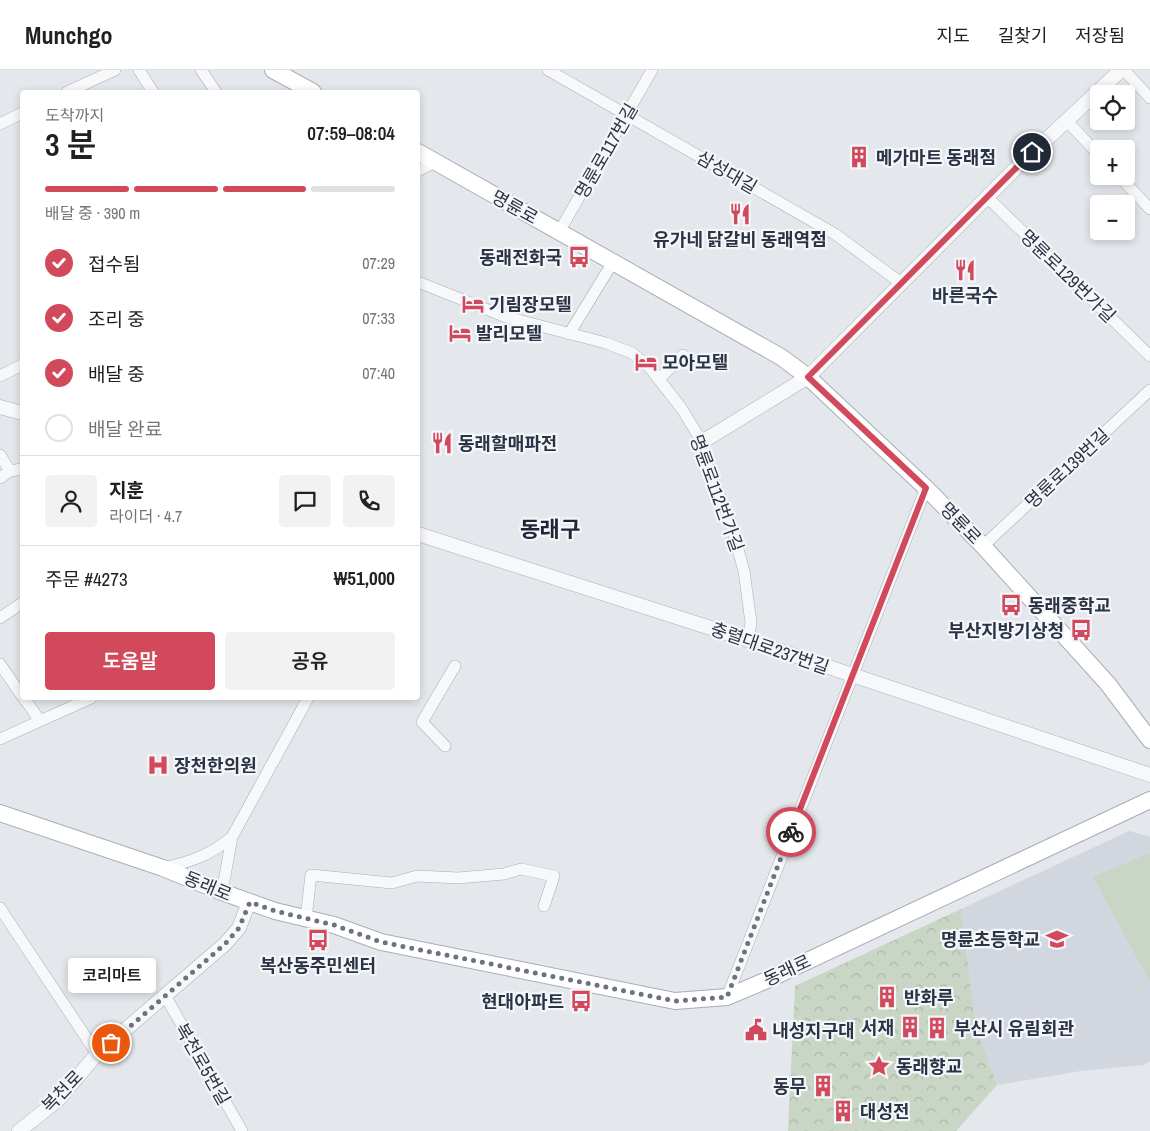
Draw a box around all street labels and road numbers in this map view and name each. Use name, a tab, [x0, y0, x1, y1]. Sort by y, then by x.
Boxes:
street label: 명륜로117번길	[569, 99, 643, 203]
street label: 삼성대길	[692, 145, 762, 199]
street label: 명륜로	[487, 184, 543, 230]
street label: 명륜로129번가길	[1015, 224, 1121, 328]
street label: 명륜로139번길	[1019, 422, 1115, 514]
street label: 명륜로112번가길	[684, 431, 750, 555]
street label: 명륜로	[935, 496, 987, 550]
street label: 충렬대로237번길	[707, 616, 833, 680]
street label: 동래로	[180, 865, 236, 907]
street label: 동래로	[759, 948, 815, 992]
street label: 복천로5번길	[169, 1018, 237, 1110]
street label: 복천로	[36, 1064, 88, 1118]

